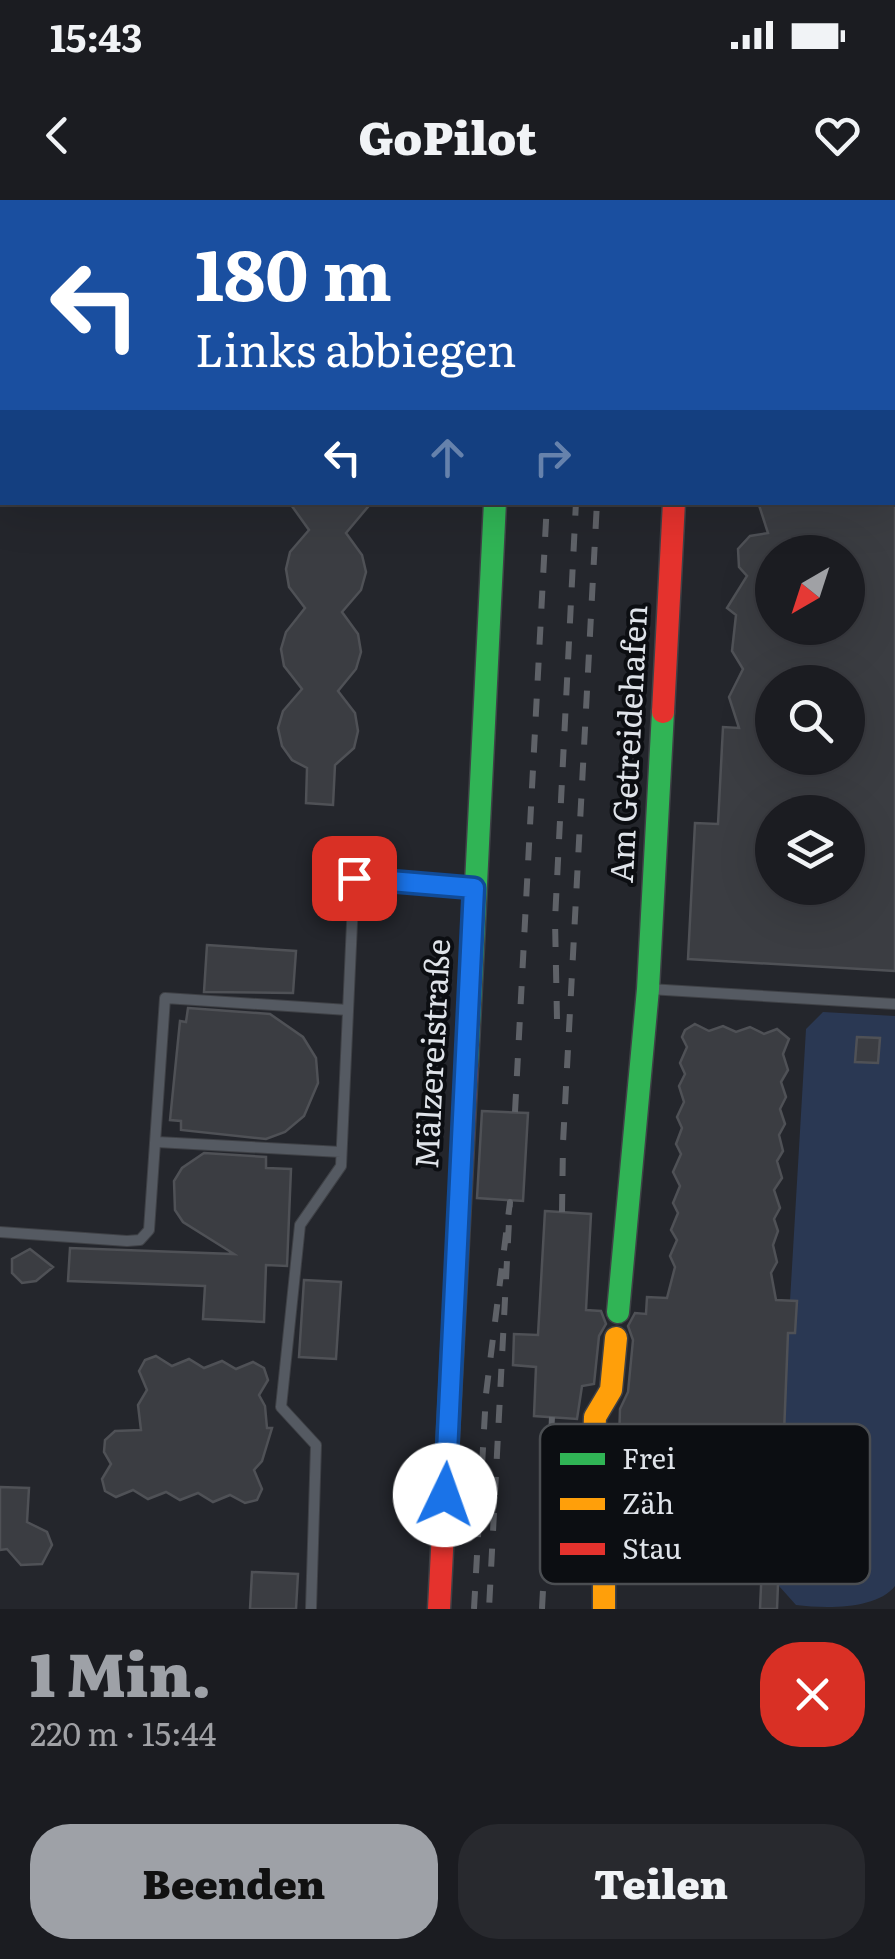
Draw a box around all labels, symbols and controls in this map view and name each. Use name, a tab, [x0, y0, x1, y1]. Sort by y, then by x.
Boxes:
text: 15:43	[50, 7, 142, 64]
text: GoPilot	[358, 102, 537, 169]
icon: back	[30, 108, 85, 163]
icon: heart	[810, 108, 865, 163]
text: 180 m	[195, 219, 392, 323]
icon: left	[30, 240, 160, 370]
text: Links abbiegen	[195, 314, 517, 381]
icon: left	[315, 430, 370, 485]
icon: ahead	[420, 430, 475, 485]
icon: right	[525, 430, 580, 485]
north arrow	[755, 535, 865, 645]
map controls	[755, 535, 865, 905]
street label: Am Getreidehafen	[595, 604, 657, 884]
button: search	[755, 665, 865, 775]
button: layers	[755, 795, 865, 905]
pin	[312, 836, 397, 921]
icon: arrive	[327, 851, 382, 906]
street label: Mälzereistraße	[400, 938, 460, 1170]
legend	[540, 1424, 870, 1584]
text: Frei	[622, 1436, 675, 1478]
position arrow	[393, 1443, 497, 1547]
text: Zäh	[622, 1481, 674, 1523]
text: Stau	[622, 1526, 682, 1568]
text: 1 Min.	[30, 1626, 211, 1715]
button: close	[760, 1642, 865, 1747]
text: 220 m · 15:44	[30, 1708, 216, 1756]
button: Beenden	[30, 1824, 438, 1939]
button: Teilen	[458, 1824, 865, 1939]

